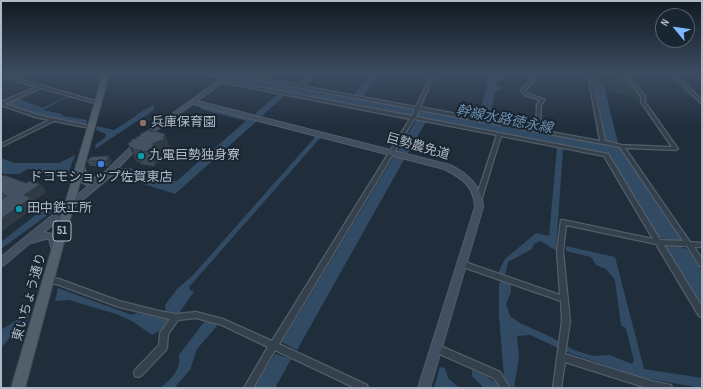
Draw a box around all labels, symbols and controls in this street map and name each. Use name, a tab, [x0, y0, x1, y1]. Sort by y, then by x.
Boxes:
north arrow	[655, 8, 695, 48]
text: N	[658, 17, 672, 28]
water label: 幹線水路徳永線	[454, 102, 554, 138]
place label: 兵庫保育園	[151, 115, 216, 131]
marker: 兵庫保育園	[138, 118, 148, 128]
street label: 巨勢農免道	[385, 131, 451, 163]
place label: 九電巨勢独身寮	[149, 148, 240, 164]
marker: 九電巨勢独身寮	[136, 151, 146, 161]
marker: ドコモショップ佐賀東店	[96, 159, 106, 169]
place label: ドコモショップ佐賀東店	[30, 170, 172, 186]
place label: 田中鉄工所	[27, 201, 92, 217]
marker: 田中鉄工所	[14, 204, 24, 214]
road number: 51	[53, 221, 71, 241]
street label: 東いちょう通り	[10, 251, 50, 343]

